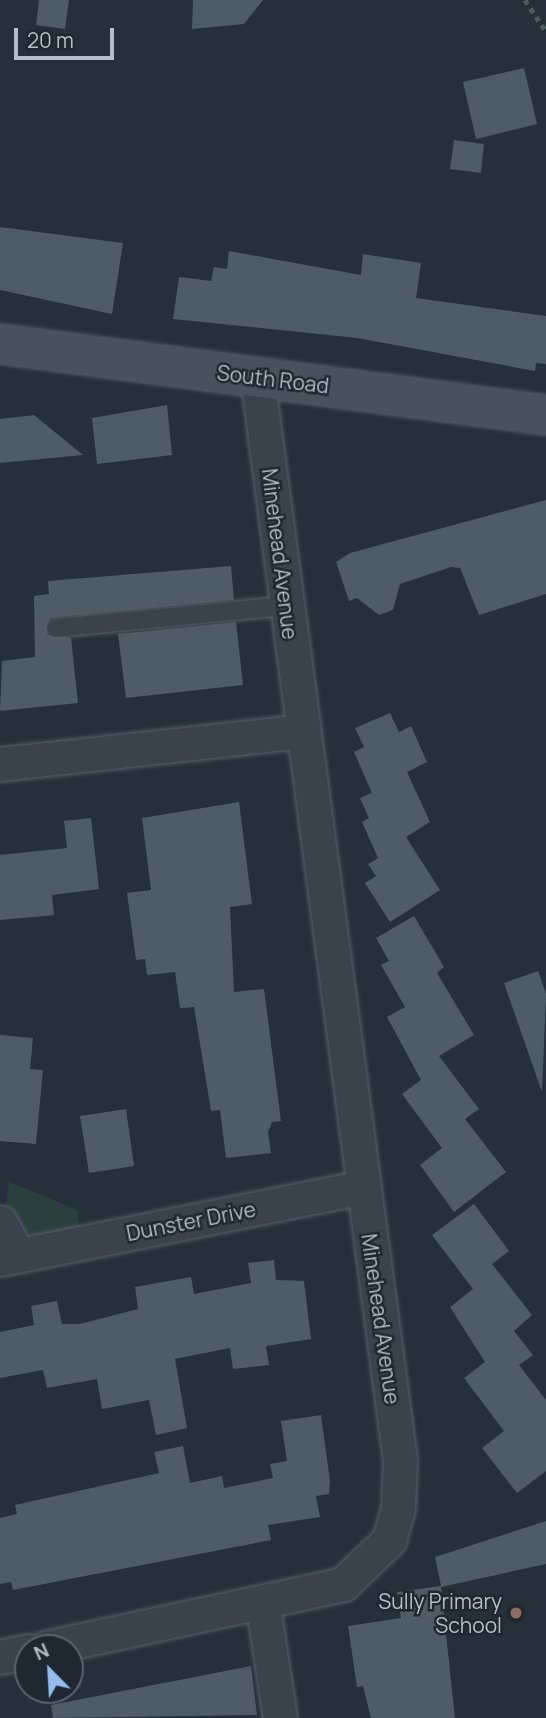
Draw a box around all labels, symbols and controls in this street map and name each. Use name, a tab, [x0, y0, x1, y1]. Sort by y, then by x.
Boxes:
scale bar	[18, 14, 117, 58]
text: 20 m	[27, 26, 74, 54]
street label: South Road	[216, 360, 330, 398]
street label: Minehead Avenue	[257, 467, 303, 641]
street label: Dunster Drive	[124, 1196, 258, 1246]
street label: Minehead Avenue	[357, 1232, 405, 1406]
place label: Sully Primary School	[378, 1588, 502, 1638]
marker: Sully Primary School	[508, 1605, 524, 1621]
north arrow	[14, 1634, 84, 1704]
text: N	[30, 1637, 53, 1666]

